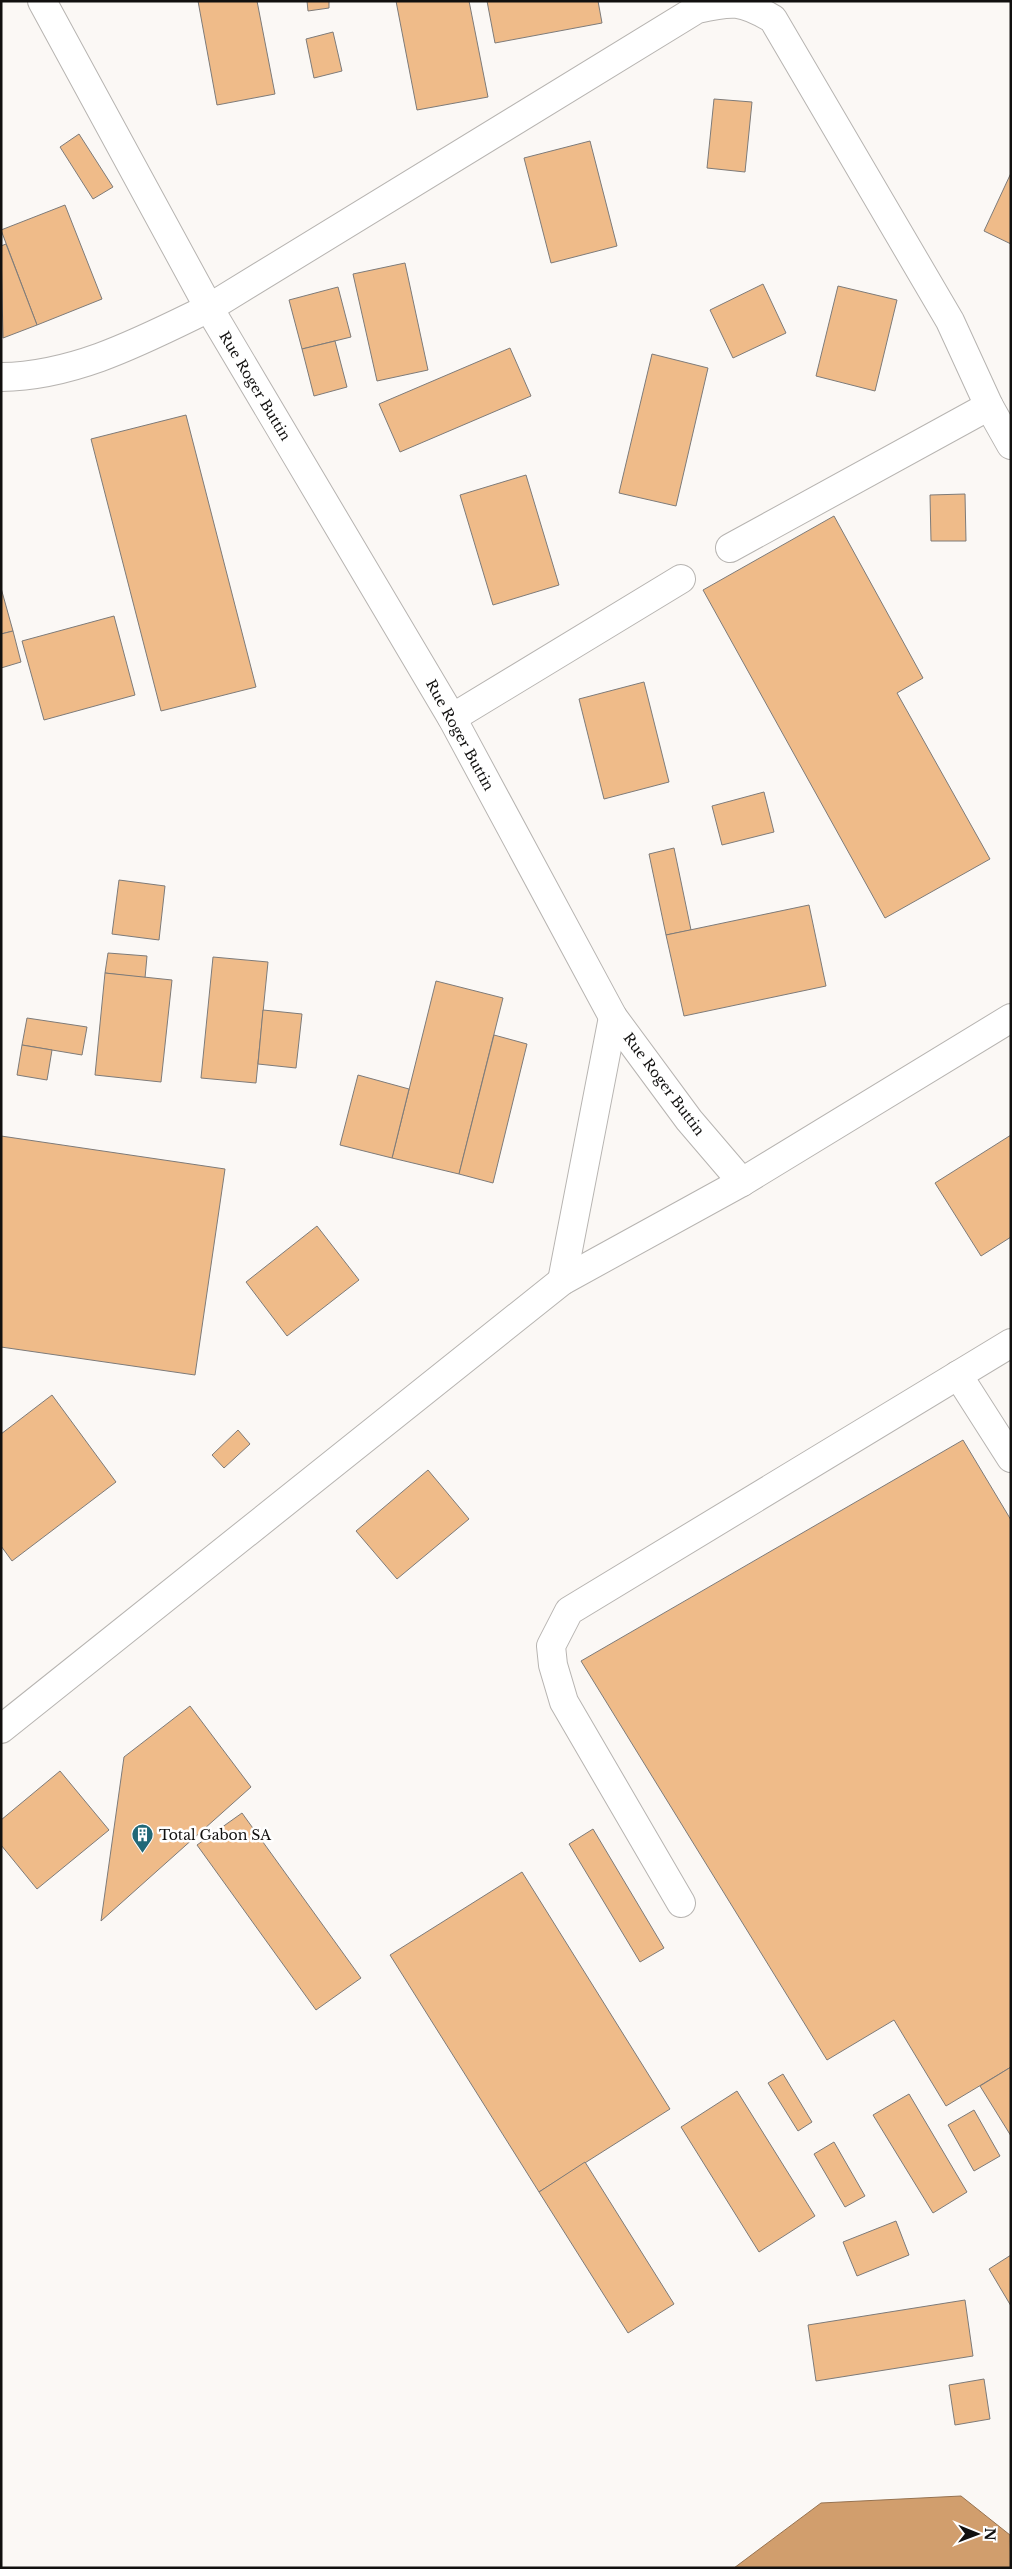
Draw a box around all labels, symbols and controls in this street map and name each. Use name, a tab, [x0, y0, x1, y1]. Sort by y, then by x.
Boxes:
street label: Rue Roger Buttin	[215, 328, 295, 444]
street label: Rue Roger Buttin	[422, 676, 498, 794]
street label: Rue Roger Buttin	[619, 1029, 709, 1139]
building icon: Total Gabon SA	[131, 1823, 155, 1854]
place label: Total Gabon SA	[159, 1826, 271, 1844]
north arrow	[952, 2509, 1002, 2559]
text: N	[981, 2527, 999, 2541]

